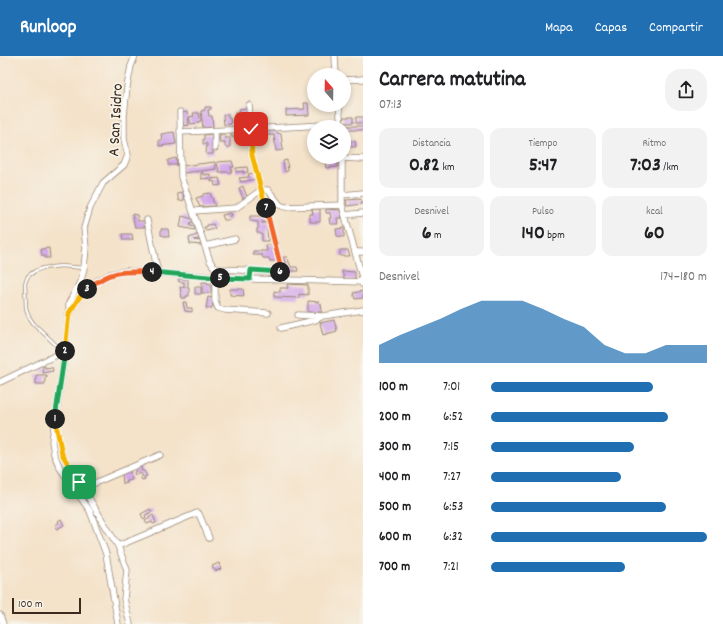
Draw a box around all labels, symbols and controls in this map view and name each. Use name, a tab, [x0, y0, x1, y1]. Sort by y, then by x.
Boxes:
text: Runloop	[20, 15, 76, 42]
text: Mapa	[545, 18, 573, 38]
text: Capas	[595, 18, 627, 38]
text: Compartir	[649, 18, 703, 38]
text: Carrera matutina	[379, 65, 525, 96]
north arrow	[307, 68, 351, 112]
map controls	[307, 68, 351, 164]
button: share	[665, 69, 707, 111]
street label: A San Isidro	[103, 83, 130, 157]
text: 07:13	[379, 96, 402, 115]
pin	[234, 112, 268, 146]
icon: check	[240, 118, 262, 140]
button: layers	[307, 120, 351, 164]
text: Distancia	[413, 136, 451, 152]
text: Tiempo	[529, 136, 557, 152]
text: Ritmo	[642, 136, 666, 152]
text: 0.82	[409, 152, 440, 180]
text: 5:47	[529, 152, 557, 180]
text: 7:03	[630, 152, 661, 180]
text: km	[440, 160, 454, 176]
text: /km	[661, 160, 679, 176]
pin: 7	[256, 198, 276, 218]
text: 7	[264, 200, 268, 216]
text: Desnivel	[415, 204, 449, 220]
text: Pulso	[532, 204, 554, 220]
text: kcal	[646, 204, 663, 220]
text: 6	[422, 220, 432, 248]
text: 140	[521, 220, 545, 248]
text: 60	[644, 220, 665, 248]
text: m	[432, 228, 442, 244]
text: bpm	[545, 228, 565, 244]
pin: 4	[142, 262, 162, 282]
pin: 6	[270, 262, 290, 282]
text: 4	[150, 264, 154, 280]
text: 6	[277, 264, 283, 280]
pin: 5	[210, 268, 230, 288]
text: Desnivel	[379, 268, 420, 287]
text: 174–180 m	[660, 268, 707, 287]
text: 5	[217, 270, 223, 286]
pin: 3	[77, 279, 97, 299]
text: 3	[85, 281, 89, 297]
pin: 2	[55, 341, 75, 361]
text: 2	[63, 343, 67, 359]
text: 100 m	[379, 378, 408, 397]
text: 7:01	[443, 378, 460, 397]
text: 200 m	[379, 408, 411, 427]
text: 6:52	[443, 408, 463, 427]
pin: 1	[45, 409, 65, 429]
text: 1	[54, 411, 56, 427]
text: 300 m	[379, 438, 411, 457]
text: 7:15	[443, 438, 459, 457]
pin	[62, 465, 96, 499]
text: 400 m	[379, 468, 410, 487]
text: 7:27	[443, 468, 461, 487]
icon: arrive	[68, 471, 90, 493]
text: 500 m	[379, 498, 411, 517]
text: 6:53	[443, 498, 463, 517]
text: 600 m	[379, 528, 411, 547]
text: 6:32	[443, 528, 463, 547]
text: 700 m	[379, 558, 410, 577]
text: 7:21	[443, 558, 459, 577]
scale bar	[12, 596, 81, 615]
text: 100 m	[18, 597, 42, 613]

